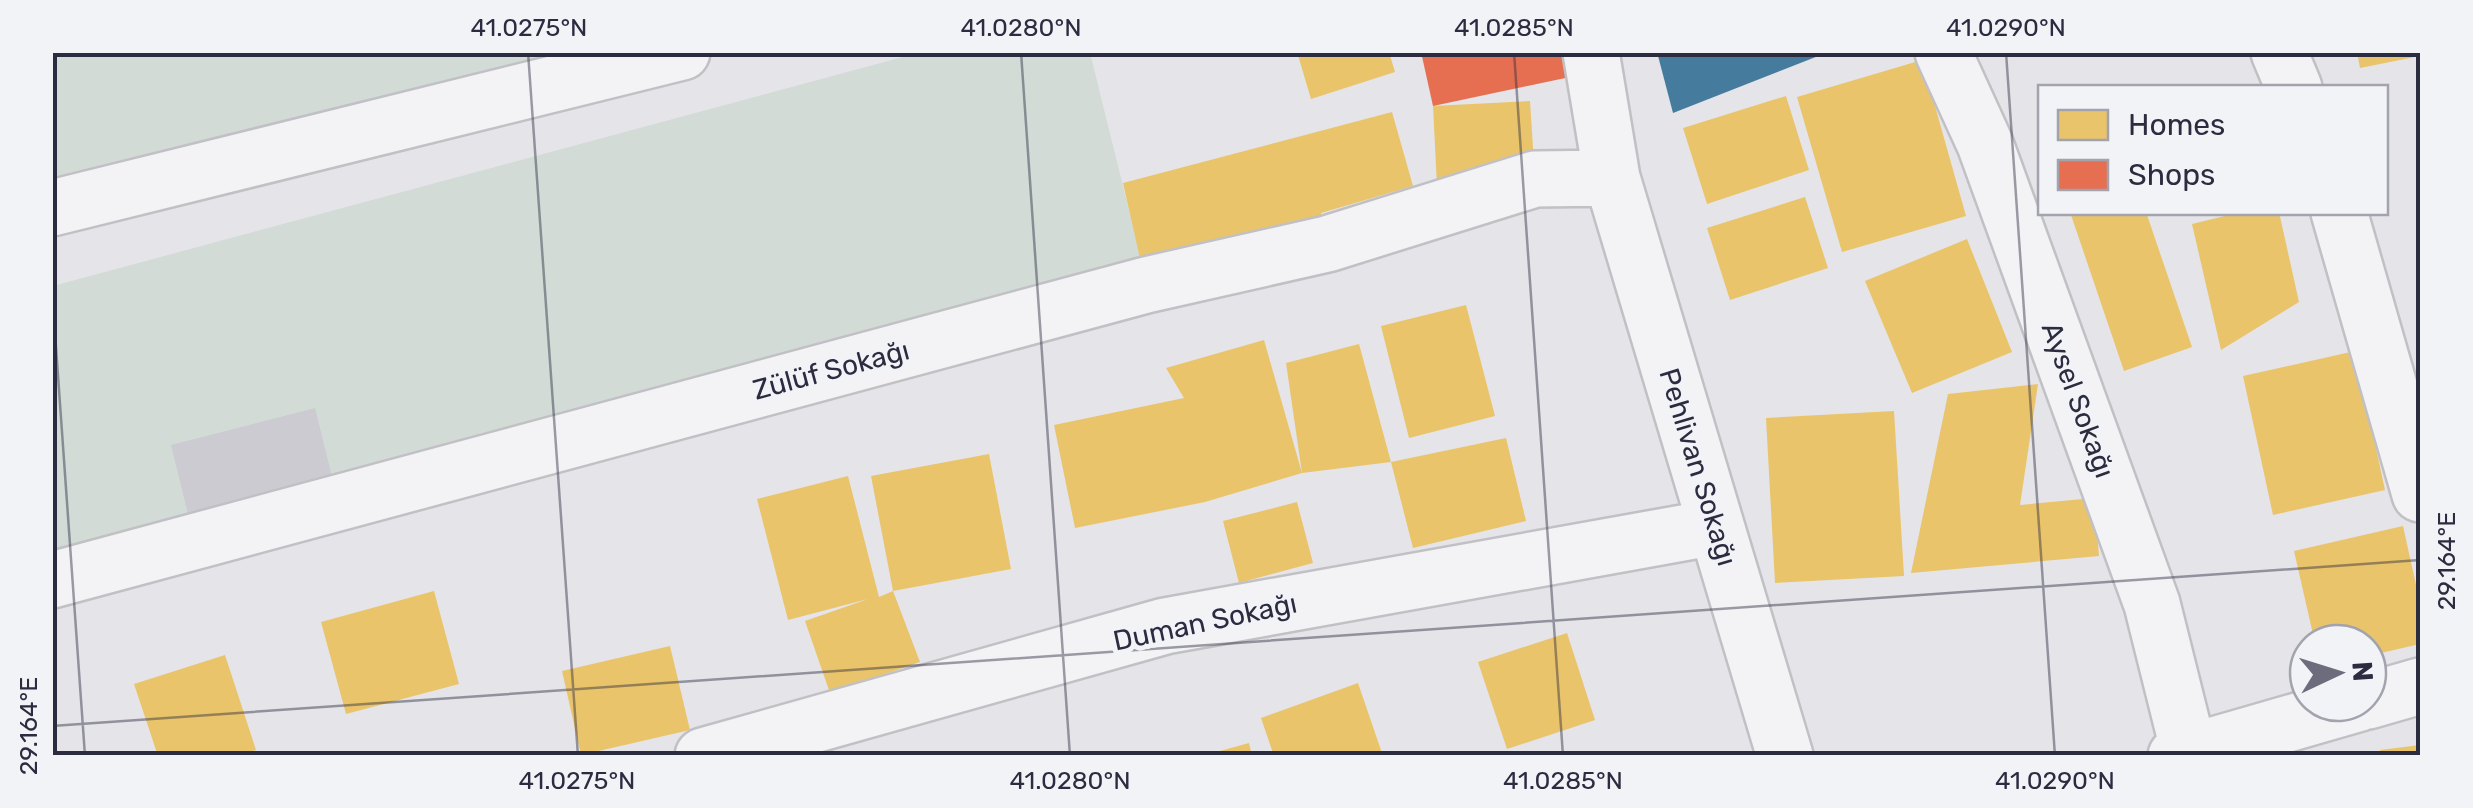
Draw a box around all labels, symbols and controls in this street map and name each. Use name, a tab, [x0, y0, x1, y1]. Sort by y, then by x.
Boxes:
text: 41.0275°N	[471, 13, 587, 42]
text: 41.0280°N	[960, 13, 1082, 42]
text: 41.0285°N	[1454, 13, 1574, 42]
text: 41.0290°N	[1946, 13, 2066, 42]
legend	[2038, 85, 2388, 215]
text: Homes	[2128, 107, 2225, 143]
text: Shops	[2128, 157, 2215, 193]
street label: Aysel Sokağı	[2035, 318, 2121, 482]
street label: Zülüf Sokağı	[749, 333, 913, 407]
street label: Pehlivan Sokağı	[1652, 364, 1744, 570]
text: 29.164°E	[2432, 512, 2461, 610]
street label: Duman Sokağı	[1110, 586, 1300, 658]
north arrow	[2288, 623, 2388, 723]
text: N	[2345, 660, 2380, 682]
text: 29.164°E	[14, 677, 43, 775]
text: 41.0275°N	[519, 766, 635, 795]
text: 41.0280°N	[1009, 766, 1131, 795]
text: 41.0285°N	[1503, 766, 1623, 795]
text: 41.0290°N	[1995, 766, 2115, 795]

